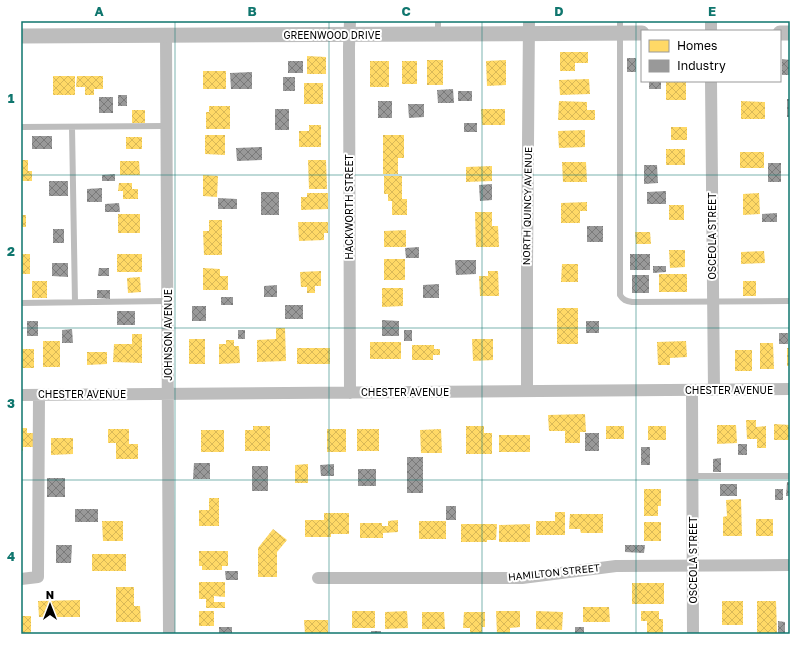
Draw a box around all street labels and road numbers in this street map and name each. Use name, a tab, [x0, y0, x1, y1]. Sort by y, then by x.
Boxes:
street label: GREENWOOD DRIVE	[283, 29, 381, 41]
street label: NORTH QUINCY AVENUE	[520, 147, 534, 265]
street label: HACKWORTH STREET	[343, 154, 355, 260]
street label: OSCEOLA STREET	[706, 192, 718, 280]
street label: JOHNSON AVENUE	[162, 289, 174, 381]
street label: CHESTER AVENUE	[685, 384, 773, 396]
street label: CHESTER AVENUE	[361, 386, 449, 398]
street label: CHESTER AVENUE	[38, 388, 126, 400]
street label: OSCEOLA STREET	[687, 516, 699, 604]
street label: HAMILTON STREET	[508, 561, 600, 583]

